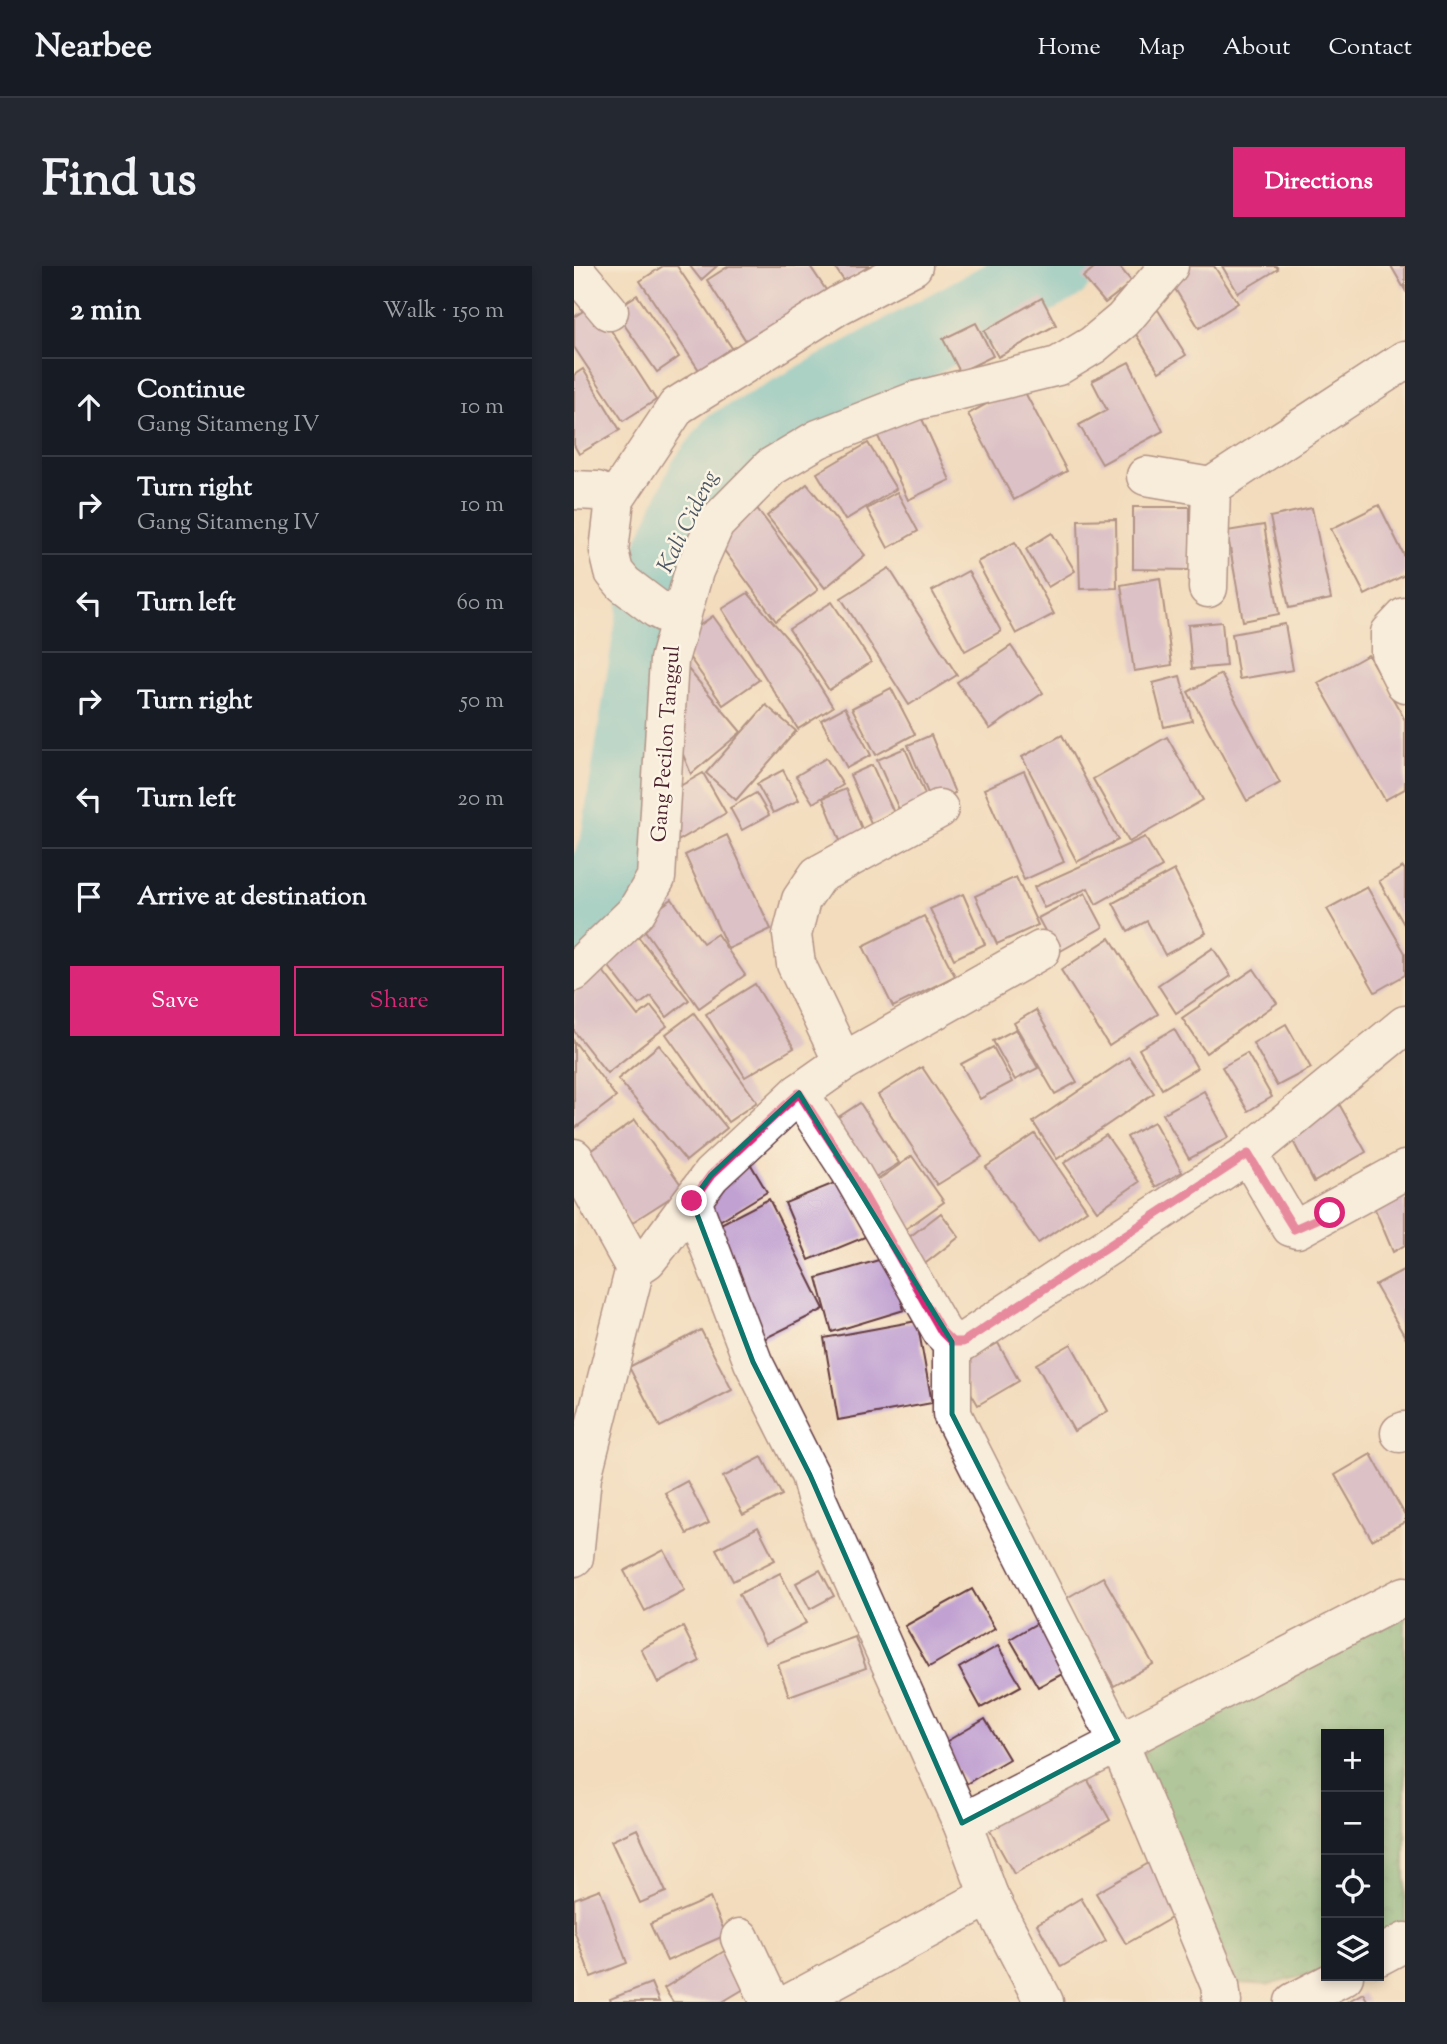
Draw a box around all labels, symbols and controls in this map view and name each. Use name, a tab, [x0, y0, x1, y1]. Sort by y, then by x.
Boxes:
text: Nearbee	[35, 24, 152, 72]
text: Home	[1038, 31, 1101, 65]
text: Map	[1139, 31, 1185, 65]
text: About	[1223, 31, 1290, 65]
text: Contact	[1328, 31, 1412, 65]
text: Find us	[42, 147, 196, 217]
button: Directions	[1233, 147, 1405, 217]
text: 2 min	[70, 290, 142, 333]
text: Walk · 150 m	[383, 295, 504, 328]
text: Continue	[137, 372, 245, 409]
icon: ahead	[70, 388, 108, 426]
text: 10 m	[460, 391, 504, 424]
text: Gang Sitameng IV	[137, 409, 320, 442]
water label: Kali Cideng	[650, 465, 728, 579]
text: Turn right	[137, 470, 252, 507]
icon: right	[70, 486, 108, 524]
text: 10 m	[460, 489, 504, 522]
text: Gang Sitameng IV	[137, 507, 320, 540]
icon: left	[70, 584, 108, 622]
text: Turn left	[137, 585, 236, 622]
text: 60 m	[456, 587, 504, 620]
street label: Gang Pecilon Tanggul	[645, 644, 689, 843]
icon: right	[70, 682, 108, 720]
text: Turn right	[137, 683, 252, 720]
text: 50 m	[460, 685, 504, 718]
icon: left	[70, 780, 108, 818]
text: Turn left	[137, 781, 236, 818]
text: 20 m	[457, 783, 504, 816]
icon: arrive	[70, 878, 108, 916]
text: Arrive at destination	[137, 879, 367, 916]
button: Save	[70, 966, 280, 1036]
button: Share	[294, 966, 504, 1036]
route end	[676, 1185, 707, 1216]
route start	[1314, 1197, 1345, 1228]
map controls	[1321, 1729, 1384, 1981]
button: +	[1321, 1729, 1384, 1792]
button: −	[1321, 1792, 1384, 1855]
button: locate	[1321, 1855, 1384, 1918]
button: layers	[1321, 1918, 1384, 1981]

